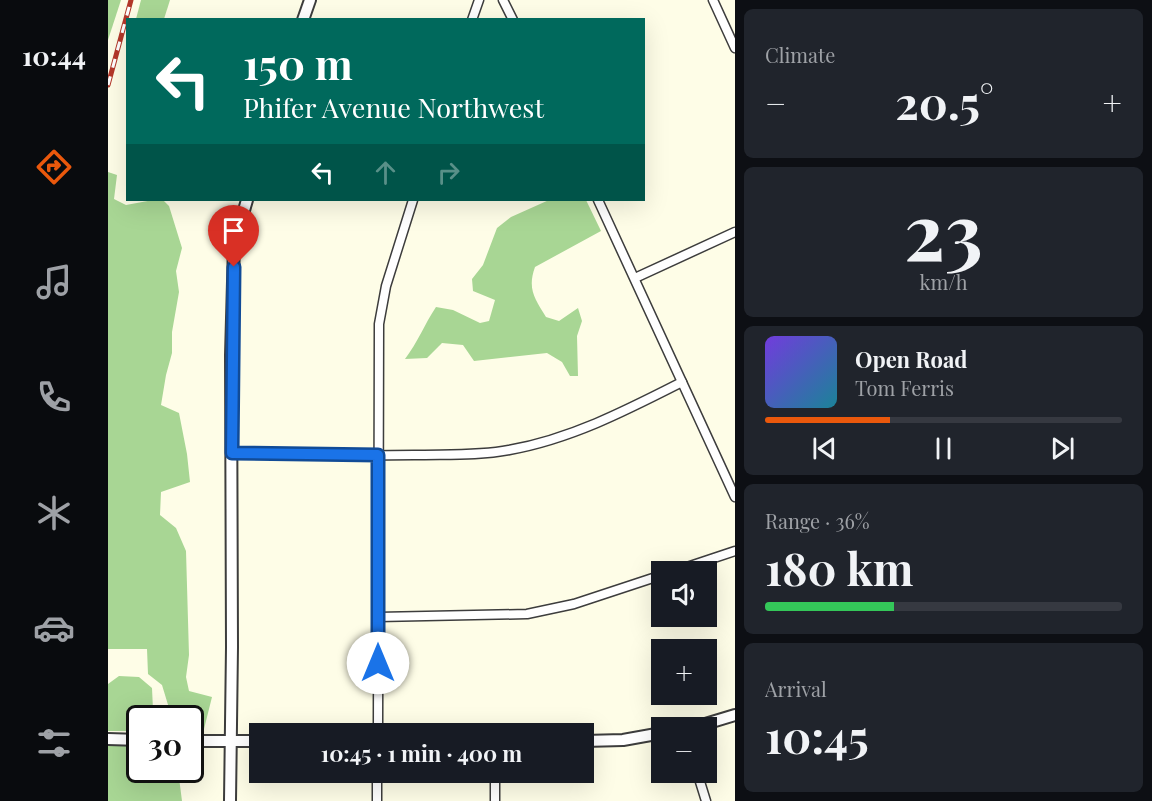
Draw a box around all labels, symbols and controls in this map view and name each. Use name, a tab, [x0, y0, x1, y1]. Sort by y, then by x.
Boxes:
text: 150 m	[243, 35, 353, 91]
text: 10:44	[22, 37, 86, 73]
text: Climate	[765, 41, 835, 68]
icon: left	[144, 42, 222, 120]
text: 20.5°	[895, 71, 994, 131]
text: −	[765, 80, 786, 124]
text: +	[1103, 80, 1122, 124]
text: Phifer Avenue Northwest	[243, 89, 544, 125]
icon: directions	[33, 146, 75, 188]
icon: left	[306, 156, 339, 189]
icon: ahead	[369, 156, 402, 189]
icon: right	[432, 156, 465, 189]
text: 23	[904, 177, 983, 281]
pin	[208, 205, 259, 267]
icon: arrive	[217, 214, 250, 247]
icon: music	[33, 261, 75, 303]
text: km/h	[920, 268, 967, 295]
text: Open Road	[855, 344, 967, 374]
text: Tom Ferris	[855, 374, 954, 401]
icon: phone	[33, 376, 75, 418]
icon: previous	[808, 432, 841, 465]
icon: pause	[927, 432, 960, 465]
icon: next	[1046, 432, 1079, 465]
icon: climate	[33, 492, 75, 534]
text: Range · 36%	[765, 507, 870, 534]
text: 180 km	[765, 537, 914, 597]
map controls	[651, 561, 717, 783]
button: sound	[651, 561, 717, 627]
icon: car	[33, 607, 75, 649]
position arrow	[346, 631, 410, 695]
button: +	[651, 639, 717, 705]
text: Arrival	[765, 675, 827, 702]
speed limit sign: 30	[126, 705, 204, 783]
text: 10:45	[765, 705, 869, 765]
button: −	[651, 717, 717, 783]
icon: filters	[33, 722, 75, 764]
text: 10:45 · 1 min · 400 m	[321, 738, 522, 768]

